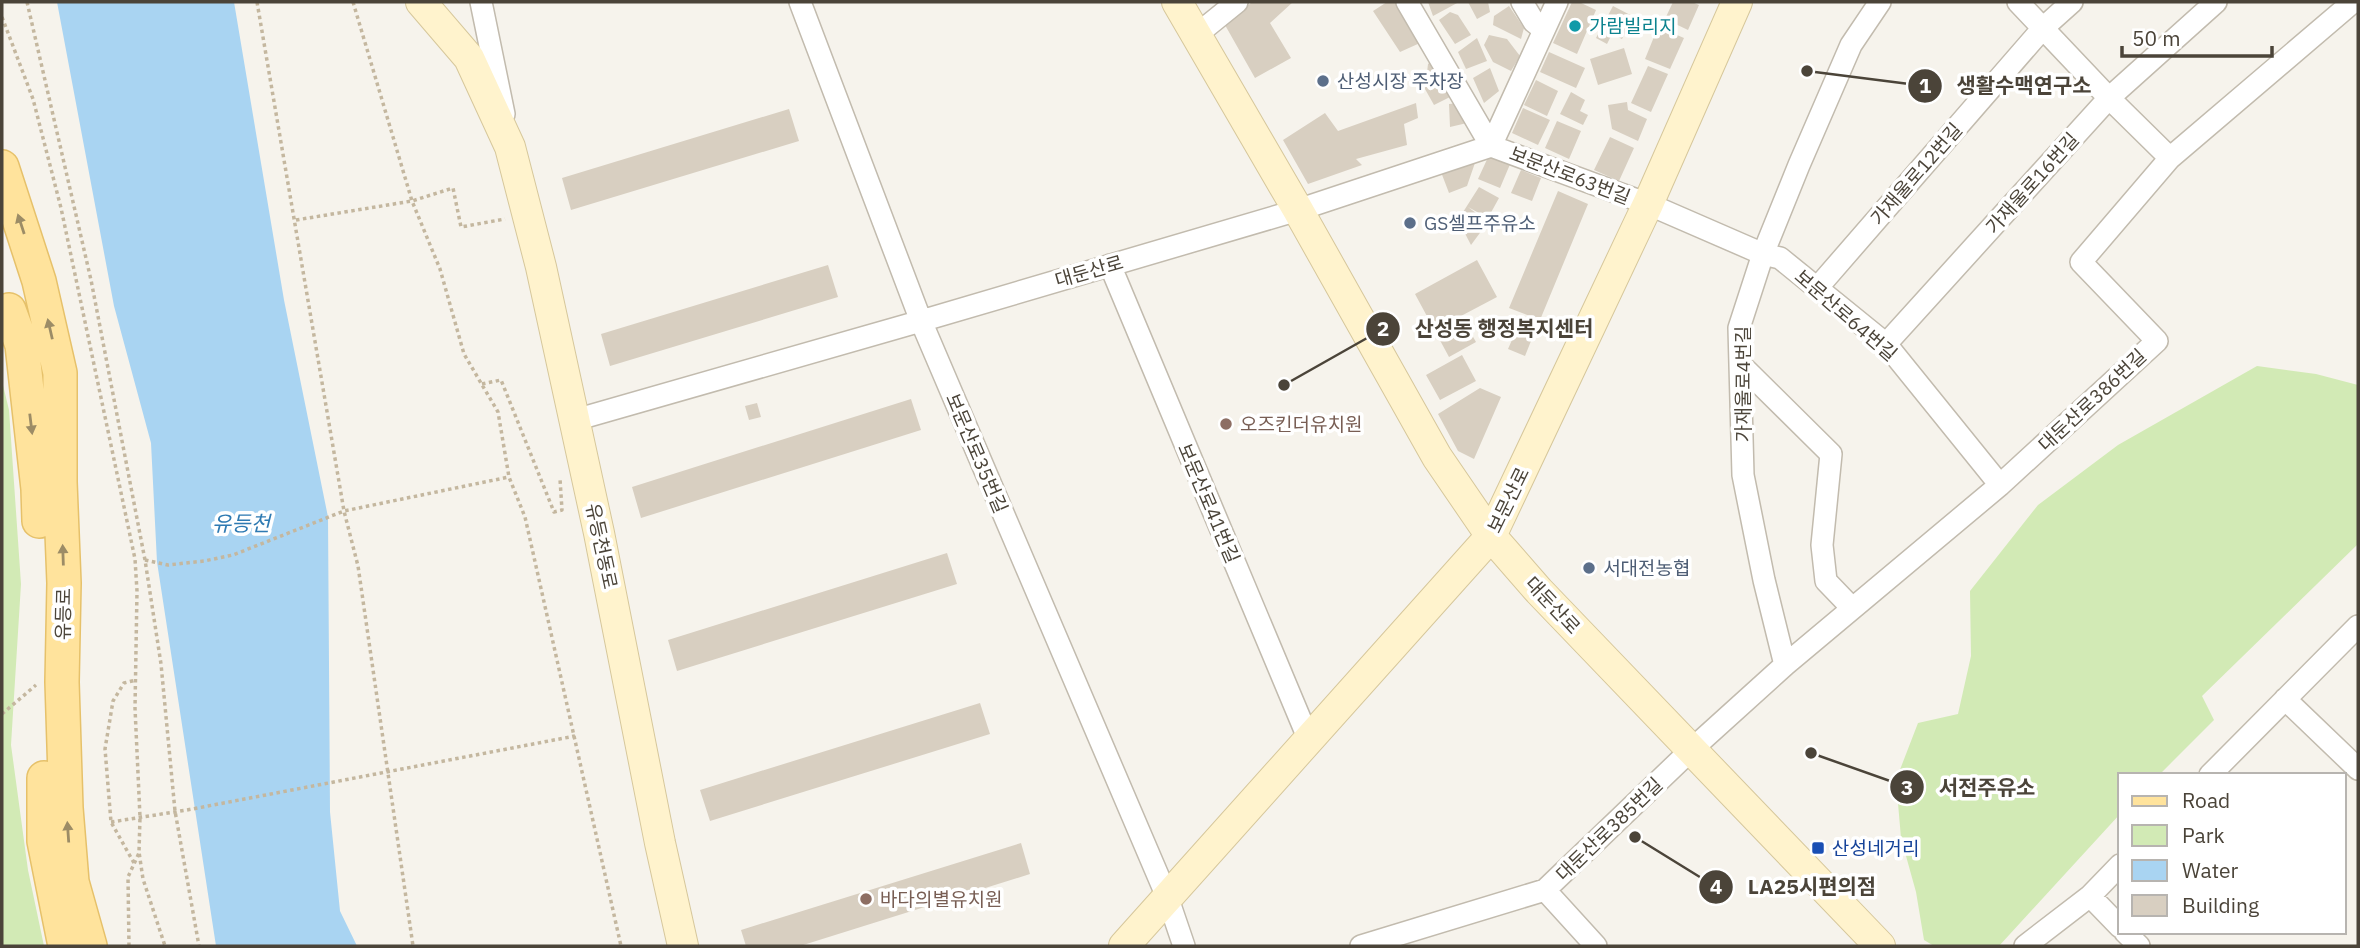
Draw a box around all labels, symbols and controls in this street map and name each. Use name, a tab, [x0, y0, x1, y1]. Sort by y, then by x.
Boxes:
place label: 가람빌리지	[1589, 14, 1676, 38]
scale bar	[2122, 14, 2272, 58]
marker: 가람빌리지	[1567, 18, 1583, 34]
text: 50 m	[2132, 24, 2181, 52]
callout: 생활수맥연구소	[1908, 65, 2106, 107]
place label: 산성시장 주차장	[1337, 69, 1464, 93]
text: 1	[1919, 71, 1932, 99]
text: 생활수맥연구소	[1956, 71, 2092, 99]
marker: 산성시장 주차장	[1315, 73, 1331, 89]
street label: 가재울로12번길	[1865, 118, 1967, 230]
street label: 가재울로16번길	[1980, 128, 2084, 238]
street label: 보문산로63번길	[1506, 141, 1634, 209]
place label: GS셀프주유소	[1424, 211, 1536, 235]
one-way arrow	[15, 214, 25, 235]
marker: GS셀프주유소	[1402, 215, 1418, 231]
street label: 대둔산로	[1052, 250, 1126, 292]
street label: 보문산로64번길	[1790, 264, 1902, 366]
callout: 산성동 행정복지센터	[1366, 308, 1608, 350]
text: 2	[1377, 314, 1389, 342]
text: 산성동 행정복지센터	[1415, 314, 1593, 342]
one-way arrow	[44, 318, 55, 340]
street label: 가재울로4번길	[1731, 326, 1755, 442]
street label: 대둔산로386번길	[2033, 344, 2151, 456]
street label: 보문산로35번길	[941, 390, 1013, 516]
place label: 오즈킨더유치원	[1240, 412, 1362, 436]
one-way arrow	[25, 414, 36, 436]
marker: 오즈킨더유치원	[1218, 416, 1234, 432]
street label: 보문산로41번길	[1173, 440, 1245, 566]
street label: 보문산로	[1482, 463, 1534, 537]
street label: 유등천동로	[581, 501, 623, 591]
water label: 유등천	[212, 509, 273, 537]
one-way arrow	[57, 544, 68, 566]
place label: 서대전농협	[1603, 556, 1690, 580]
marker: 서대전농협	[1581, 560, 1597, 576]
street label: 대둔산로	[1520, 571, 1586, 639]
street label: 유등로	[51, 588, 75, 640]
callout: 서전주유소	[1889, 766, 2049, 808]
street label: 대둔산로385번길	[1551, 772, 1667, 886]
text: 3	[1901, 773, 1913, 801]
text: 서전주유소	[1939, 773, 2035, 801]
legend	[2118, 773, 2346, 934]
text: Road	[2182, 786, 2230, 814]
one-way arrow	[62, 820, 73, 842]
text: Park	[2182, 821, 2225, 849]
place label: 산성네거리	[1832, 836, 1919, 860]
marker: 산성네거리	[1810, 840, 1826, 856]
text: Water	[2182, 856, 2239, 884]
callout: LA25시편의점	[1699, 866, 1890, 908]
text: 4	[1710, 872, 1722, 900]
text: LA25시편의점	[1748, 872, 1876, 900]
place label: 바다의별유치원	[880, 887, 1002, 911]
marker: 바다의별유치원	[858, 891, 874, 907]
text: Building	[2182, 891, 2259, 919]

